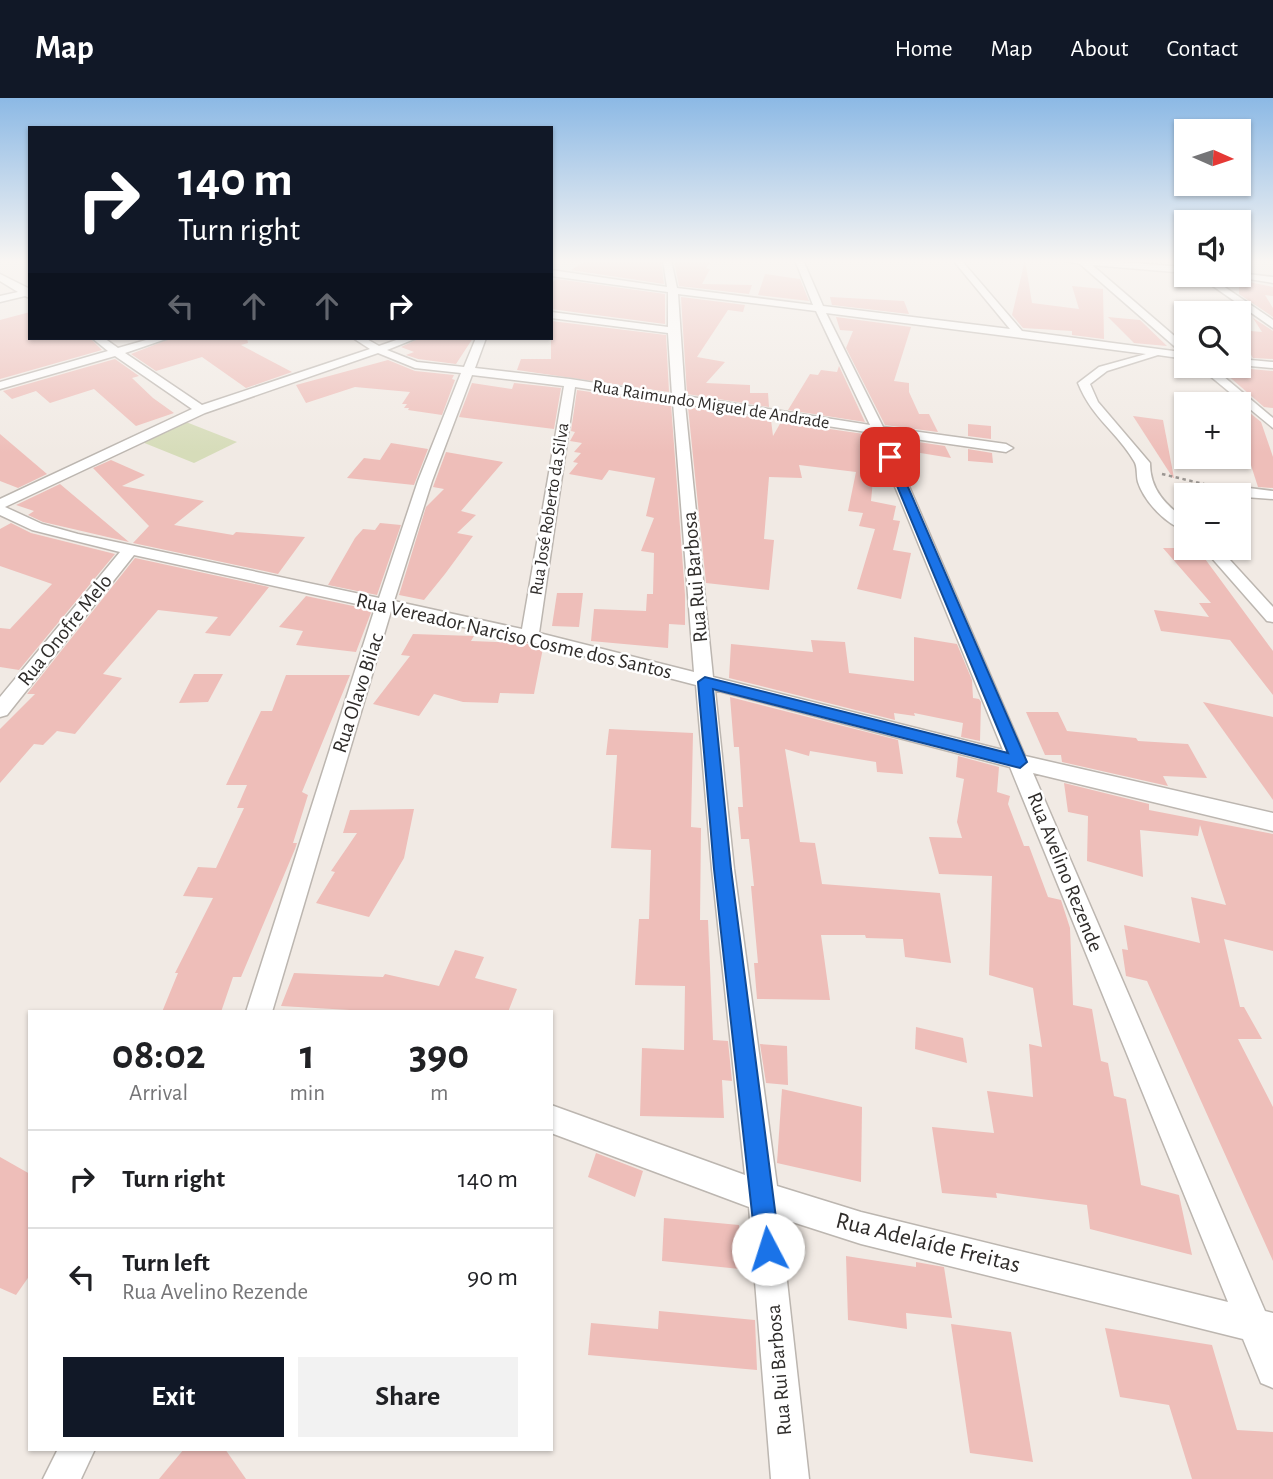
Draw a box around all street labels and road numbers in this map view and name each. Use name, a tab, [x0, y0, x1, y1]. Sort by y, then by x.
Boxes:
street label: Rua Raimundo Miguel de Andrade	[591, 377, 831, 433]
street label: Rua José Roberto da Silva	[527, 421, 573, 597]
street label: Rua Rui Barbosa	[679, 510, 711, 644]
street label: Rua Onofre Melo	[14, 570, 116, 690]
street label: Rua Vereador Narciso Cosme dos Santos	[354, 589, 674, 683]
street label: Rua Olavo Bilac	[329, 630, 387, 756]
street label: Rua Avelino Rezende	[1023, 789, 1107, 955]
street label: Rua Adelaíde Freitas	[833, 1208, 1023, 1278]
street label: Rua Rui Barbosa	[763, 1303, 795, 1437]

